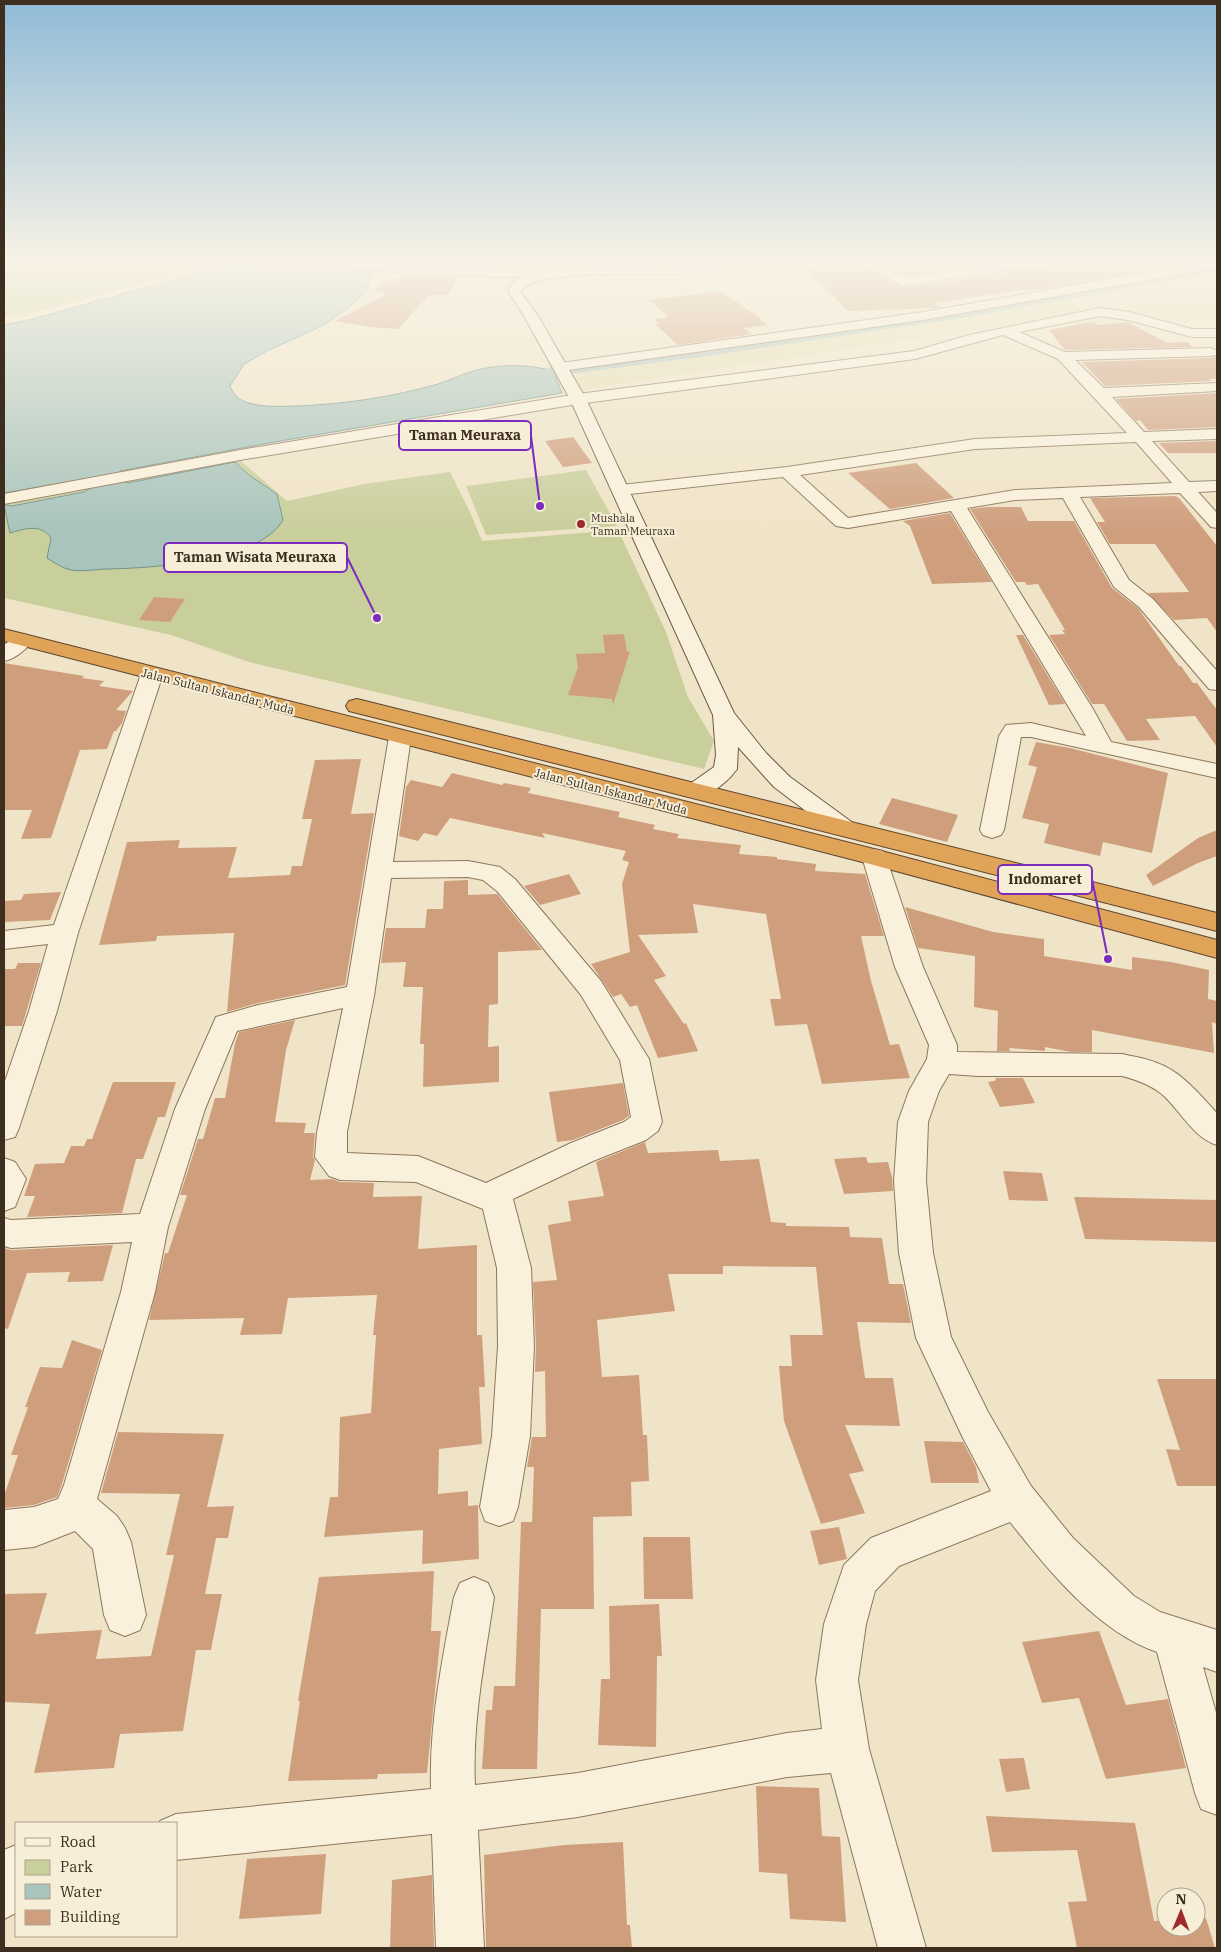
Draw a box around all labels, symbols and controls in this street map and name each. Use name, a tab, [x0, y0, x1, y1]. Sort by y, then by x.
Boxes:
callout: Taman Meuraxa	[399, 421, 531, 450]
text: Taman Meuraxa	[409, 426, 521, 444]
place label: Mushala Taman Meuraxa	[591, 511, 675, 538]
marker: Mushala Taman Meuraxa	[575, 518, 587, 530]
callout: Taman Wisata Meuraxa	[164, 543, 347, 572]
text: Taman Wisata Meuraxa	[174, 548, 336, 566]
street label: Jalan Sultan Iskandar Muda	[140, 665, 296, 717]
street label: Jalan Sultan Iskandar Muda	[533, 765, 689, 817]
callout: Indomaret	[998, 865, 1092, 894]
text: Indomaret	[1008, 870, 1082, 888]
legend	[15, 1822, 178, 1937]
text: Road	[60, 1832, 96, 1851]
text: Park	[60, 1857, 93, 1876]
text: Water	[60, 1882, 102, 1901]
north arrow	[1156, 1887, 1206, 1937]
text: N	[1176, 1890, 1187, 1908]
text: Building	[60, 1907, 120, 1926]

